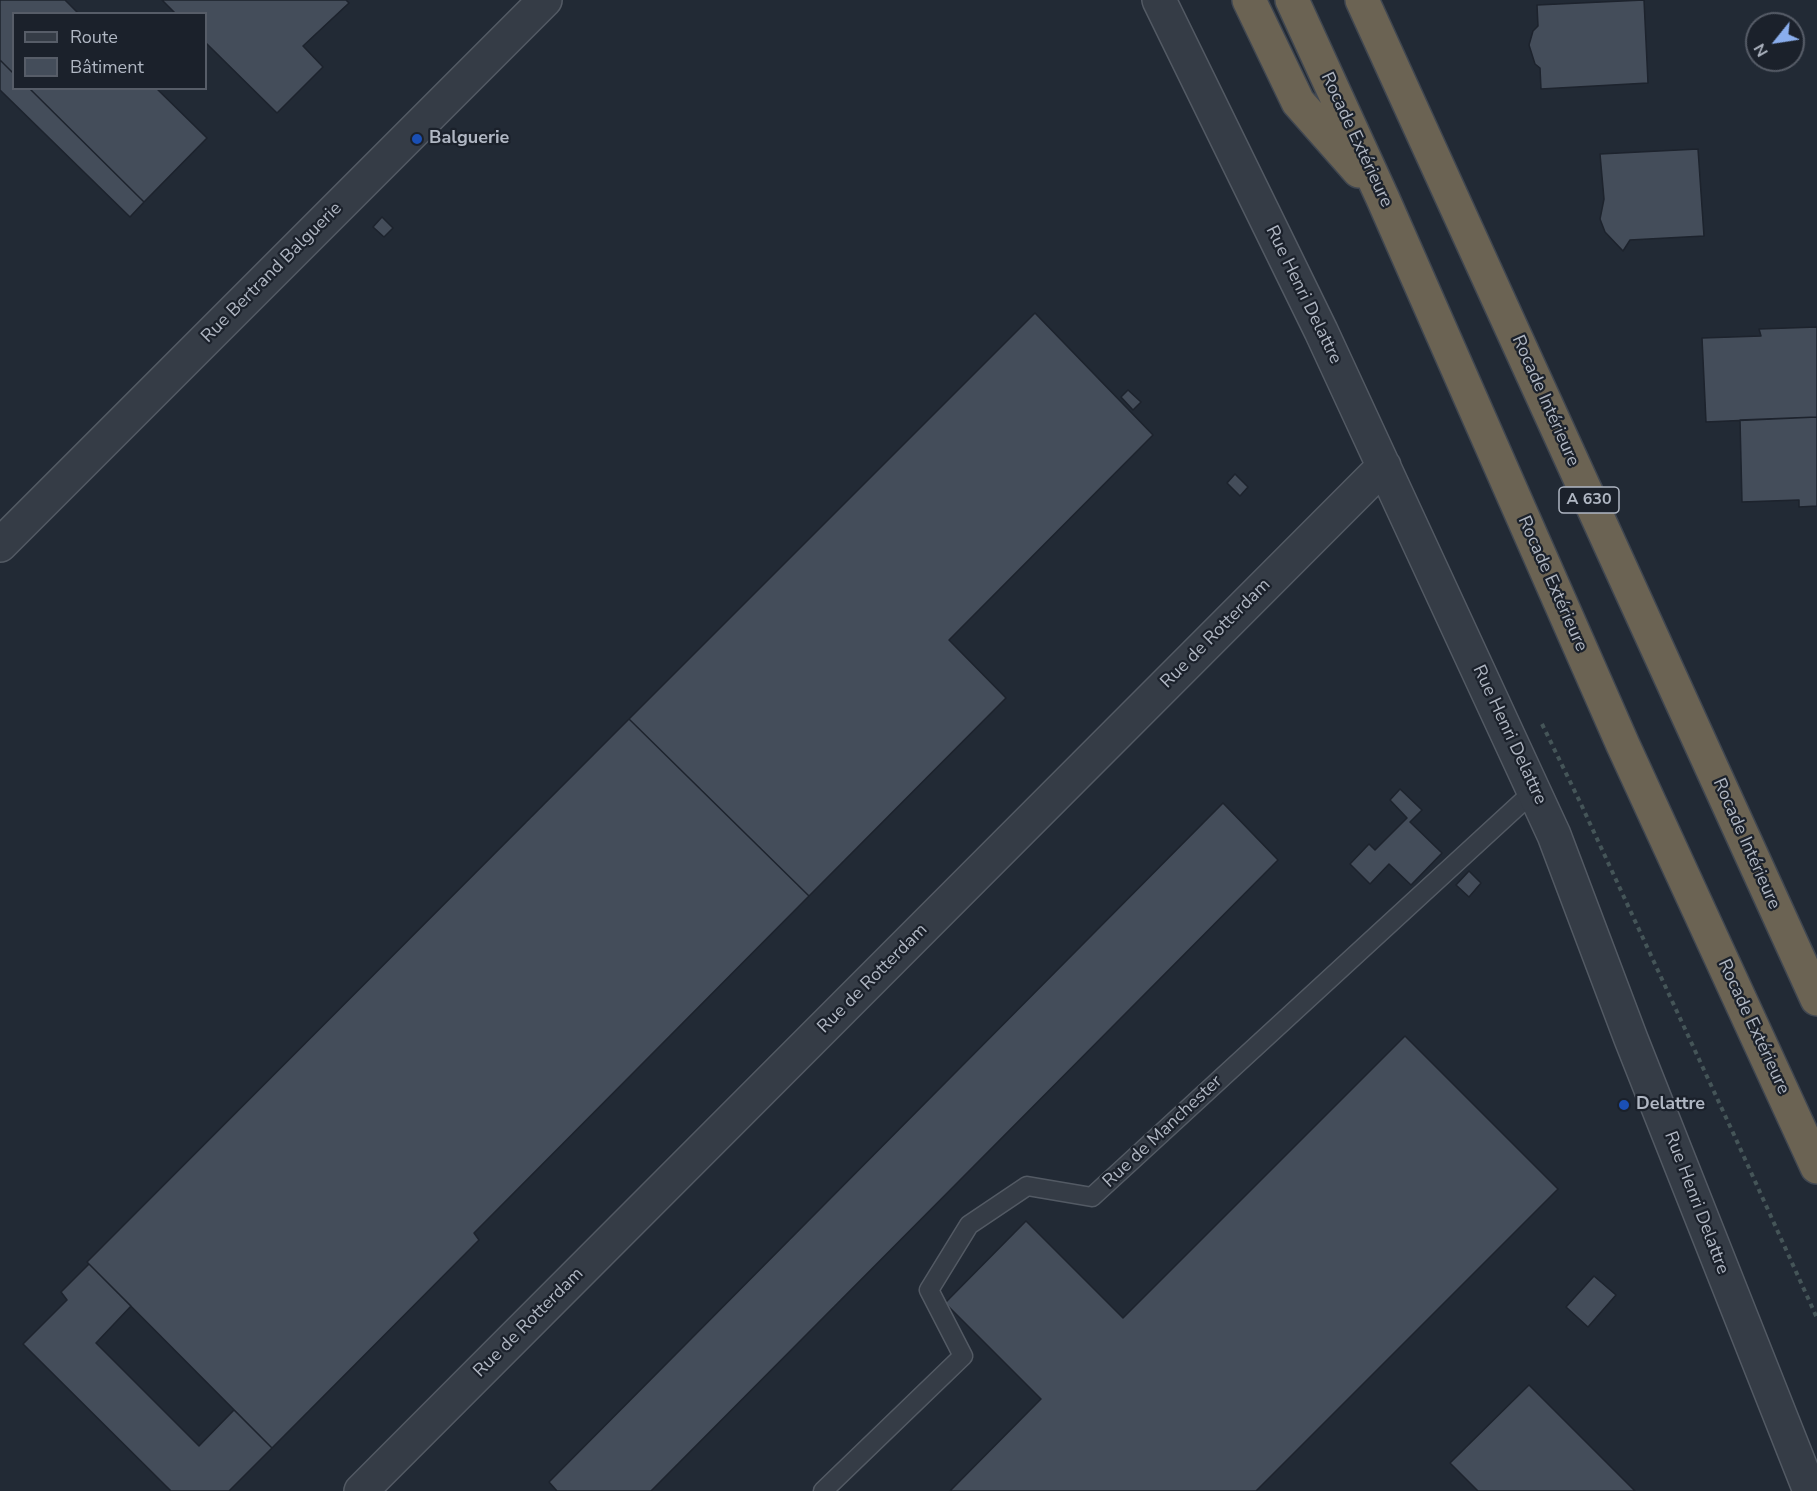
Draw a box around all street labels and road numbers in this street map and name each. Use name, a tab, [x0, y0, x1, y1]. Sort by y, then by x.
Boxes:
street label: Rocade Extérieure	[1315, 69, 1397, 211]
street label: Rue Bertrand Balguerie	[197, 198, 347, 348]
street label: Rue Henri Delattre	[1260, 222, 1346, 368]
street label: Rocade Intérieure	[1506, 332, 1584, 470]
road number: A 630	[1559, 487, 1619, 513]
street label: Rocade Extérieure	[1512, 513, 1592, 655]
street label: Rue de Rotterdam	[1157, 575, 1275, 693]
street label: Rue Henri Delattre	[1467, 662, 1551, 808]
street label: Rocade Intérieure	[1707, 775, 1785, 913]
street label: Rue de Rotterdam	[814, 920, 932, 1038]
street label: Rocade Extérieure	[1712, 956, 1794, 1098]
street label: Rue de Manchester	[1099, 1071, 1227, 1193]
street label: Rue Henri Delattre	[1659, 1129, 1733, 1277]
street label: Rue de Rotterdam	[470, 1264, 588, 1382]

